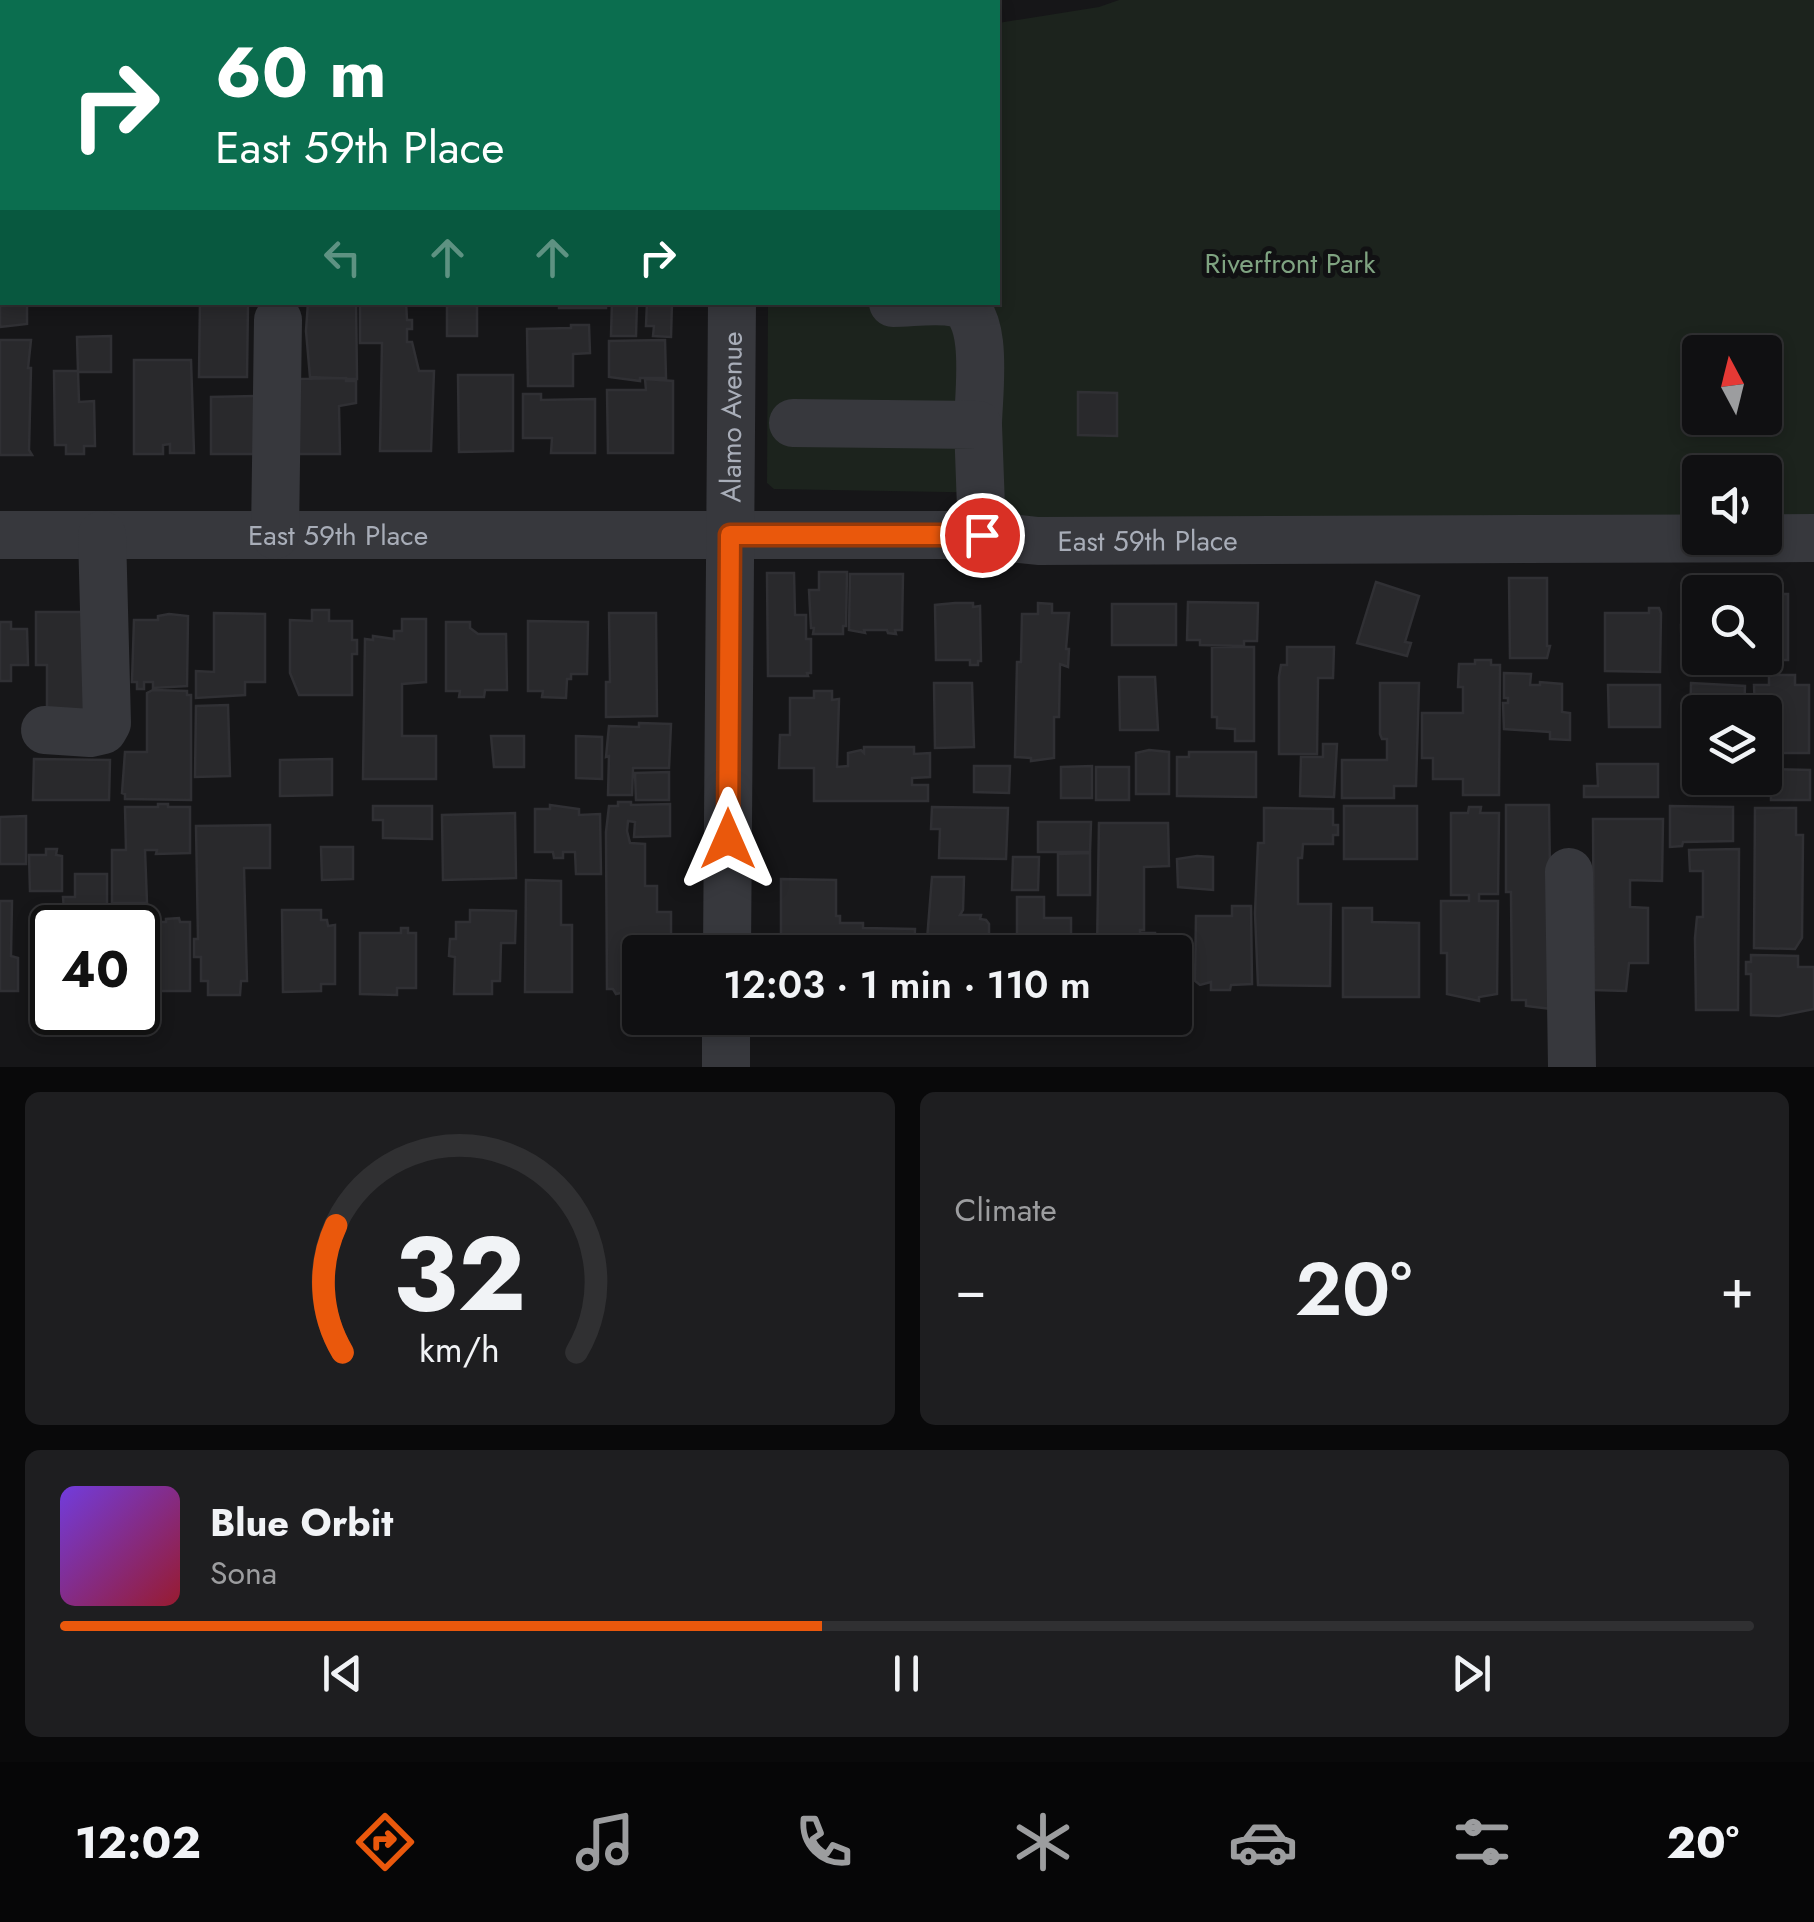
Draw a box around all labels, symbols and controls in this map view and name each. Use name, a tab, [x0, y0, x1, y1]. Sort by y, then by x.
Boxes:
text: 60 m	[215, 22, 387, 123]
icon: right	[50, 40, 180, 170]
text: East 59th Place	[215, 115, 504, 180]
icon: left	[315, 230, 370, 285]
icon: ahead	[420, 230, 475, 285]
icon: ahead	[525, 230, 580, 285]
icon: right	[630, 230, 685, 285]
park label: Riverfront Park	[1204, 243, 1376, 284]
street label: Alamo Avenue	[710, 331, 753, 503]
north arrow	[1682, 335, 1782, 435]
map controls	[1682, 335, 1782, 795]
button: sound	[1682, 455, 1782, 555]
pin	[940, 493, 1025, 578]
icon: arrive	[955, 508, 1010, 563]
street label: East 59th Place	[248, 515, 428, 556]
street label: East 59th Place	[1058, 520, 1238, 562]
button: search	[1682, 575, 1782, 675]
button: layers	[1682, 695, 1782, 795]
position arrow	[676, 787, 780, 891]
speed limit sign: 40	[30, 905, 160, 1035]
text: 12:03 · 1 min · 110 m	[723, 957, 1091, 1012]
text: Climate	[955, 1187, 1057, 1233]
text: 32	[393, 1199, 526, 1349]
text: 20°	[1295, 1235, 1412, 1343]
text: −	[955, 1249, 987, 1329]
text: +	[1720, 1249, 1754, 1329]
text: km/h	[419, 1324, 500, 1375]
text: Blue Orbit	[210, 1495, 393, 1550]
text: Sona	[210, 1550, 277, 1596]
icon: previous	[315, 1646, 370, 1701]
icon: pause	[879, 1646, 934, 1701]
icon: next	[1444, 1646, 1499, 1701]
icon: directions	[350, 1807, 420, 1877]
icon: music	[570, 1807, 640, 1877]
icon: phone	[789, 1807, 859, 1877]
icon: climate	[1008, 1807, 1078, 1877]
icon: car	[1228, 1807, 1298, 1877]
icon: filters	[1447, 1807, 1517, 1877]
text: 12:02	[75, 1810, 201, 1875]
text: 20°	[1667, 1810, 1739, 1875]

